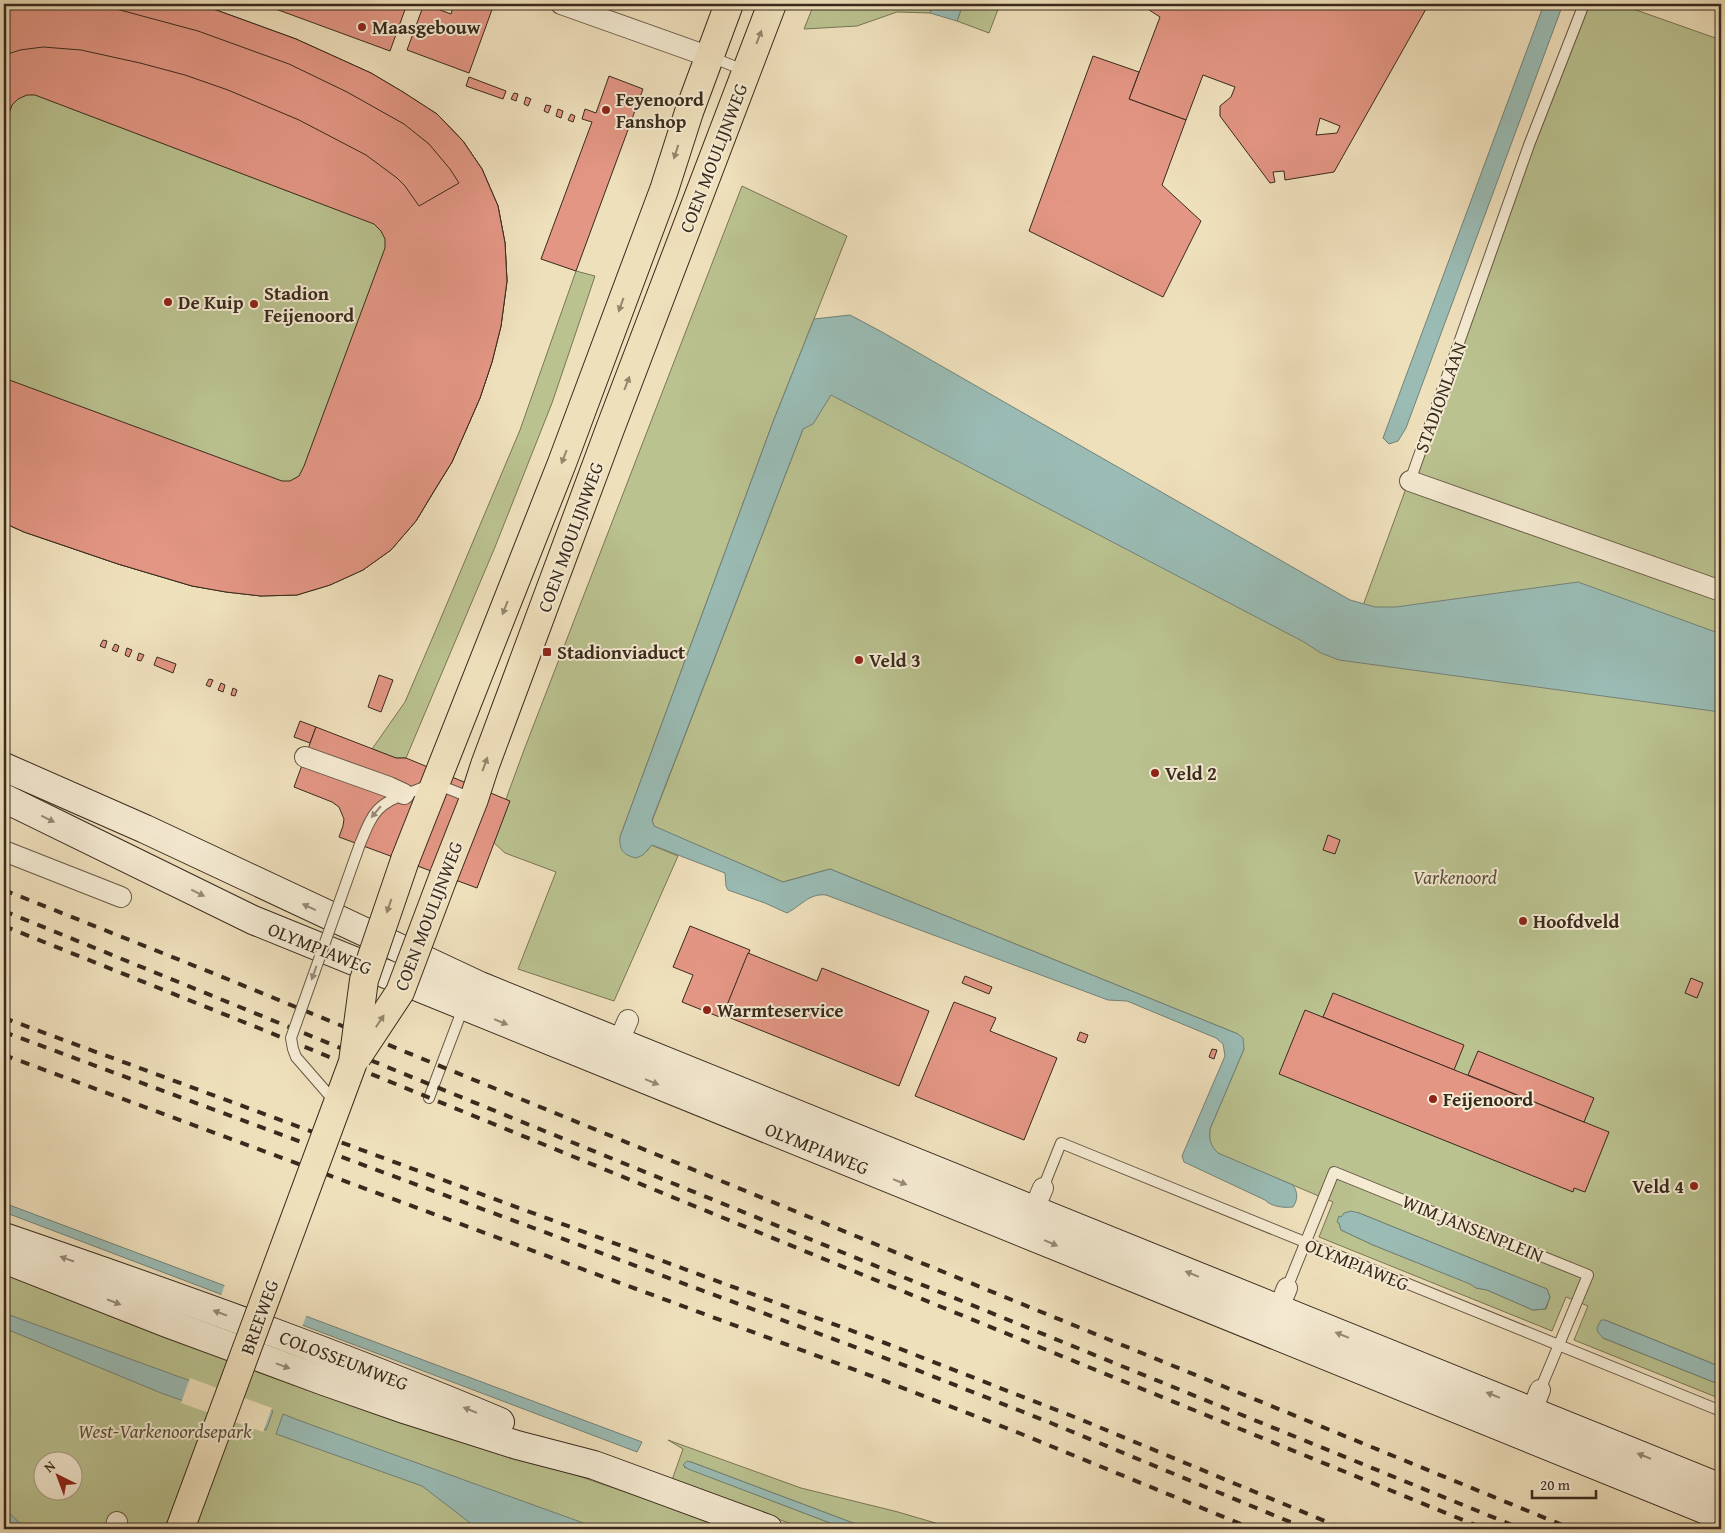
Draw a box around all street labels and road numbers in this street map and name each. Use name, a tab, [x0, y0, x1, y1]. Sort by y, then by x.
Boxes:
street label: COEN MOULIJNWEG	[672, 79, 754, 237]
street label: STADIONLAAN	[1407, 338, 1473, 456]
street label: COEN MOULIJNWEG	[530, 458, 610, 616]
street label: COEN MOULIJNWEG	[387, 837, 469, 995]
street label: OLYMPIAWEG	[264, 914, 376, 982]
street label: OLYMPIAWEG	[761, 1114, 873, 1182]
street label: WIM JANSENPLEIN	[1398, 1187, 1548, 1269]
street label: OLYMPIAWEG	[1301, 1230, 1413, 1298]
street label: BREEWEG	[233, 1276, 285, 1358]
street label: COLOSSEUMWEG	[276, 1323, 412, 1397]

